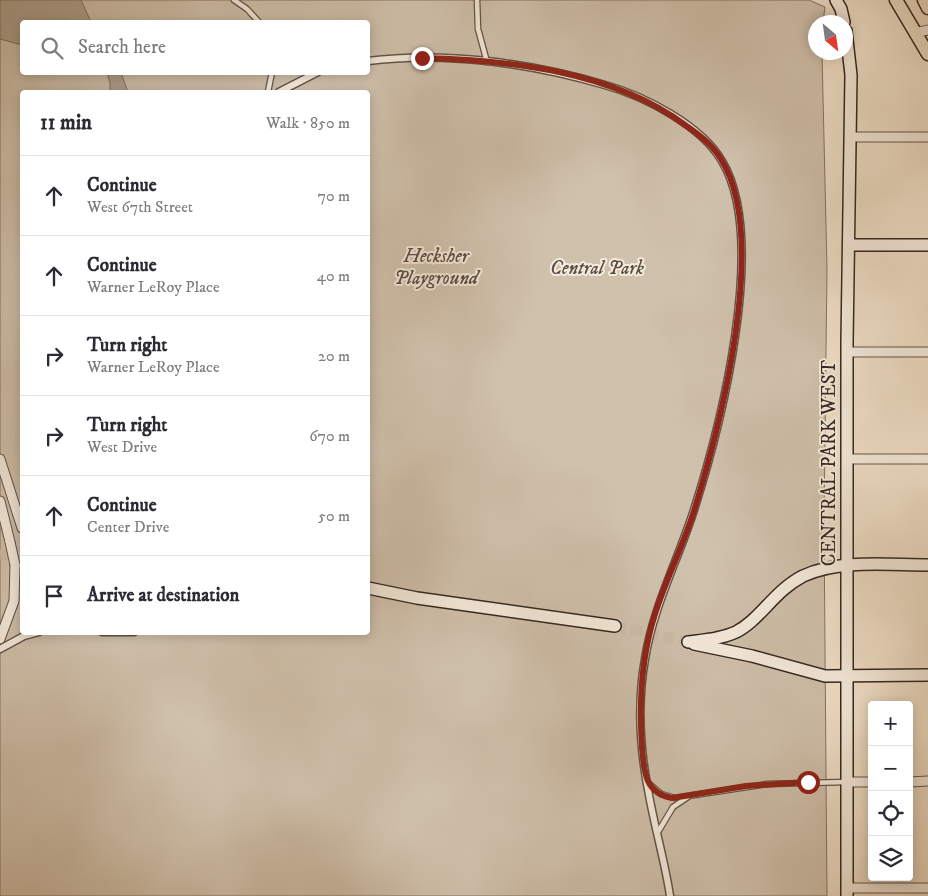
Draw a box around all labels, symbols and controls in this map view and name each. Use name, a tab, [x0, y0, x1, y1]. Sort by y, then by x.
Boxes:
north arrow	[808, 15, 853, 60]
search box	[20, 20, 370, 75]
icon: search	[38, 34, 66, 62]
text: Search here	[78, 36, 166, 59]
route end	[411, 47, 434, 70]
text: 11 min	[40, 110, 92, 136]
text: Walk · 850 m	[266, 113, 350, 133]
text: Continue	[87, 174, 157, 197]
icon: ahead	[40, 182, 68, 210]
text: 70 m	[318, 186, 350, 206]
text: West 67th Street	[87, 197, 193, 217]
park label: Hecksher Playground	[394, 245, 481, 290]
text: Continue	[87, 254, 157, 277]
park label: Central Park	[550, 257, 644, 280]
icon: ahead	[40, 262, 68, 290]
text: 40 m	[317, 266, 350, 286]
text: Warner LeRoy Place	[87, 277, 220, 297]
text: Turn right	[87, 334, 167, 357]
icon: right	[40, 342, 68, 370]
text: 20 m	[318, 346, 350, 366]
text: Warner LeRoy Place	[87, 357, 220, 377]
street label: CENTRAL PARK WEST	[818, 359, 841, 566]
text: Turn right	[87, 414, 167, 437]
icon: right	[40, 422, 68, 450]
text: 670 m	[309, 426, 350, 446]
text: West Drive	[87, 437, 157, 457]
text: Continue	[87, 494, 157, 517]
icon: ahead	[40, 502, 68, 530]
text: 50 m	[318, 506, 350, 526]
text: Center Drive	[87, 517, 169, 537]
icon: arrive	[40, 582, 68, 610]
text: Arrive at destination	[87, 584, 239, 607]
map controls	[868, 701, 913, 881]
button: +	[868, 701, 913, 746]
button: −	[868, 746, 913, 791]
route start	[797, 771, 820, 794]
button: locate	[868, 791, 913, 836]
button: layers	[868, 836, 913, 881]

